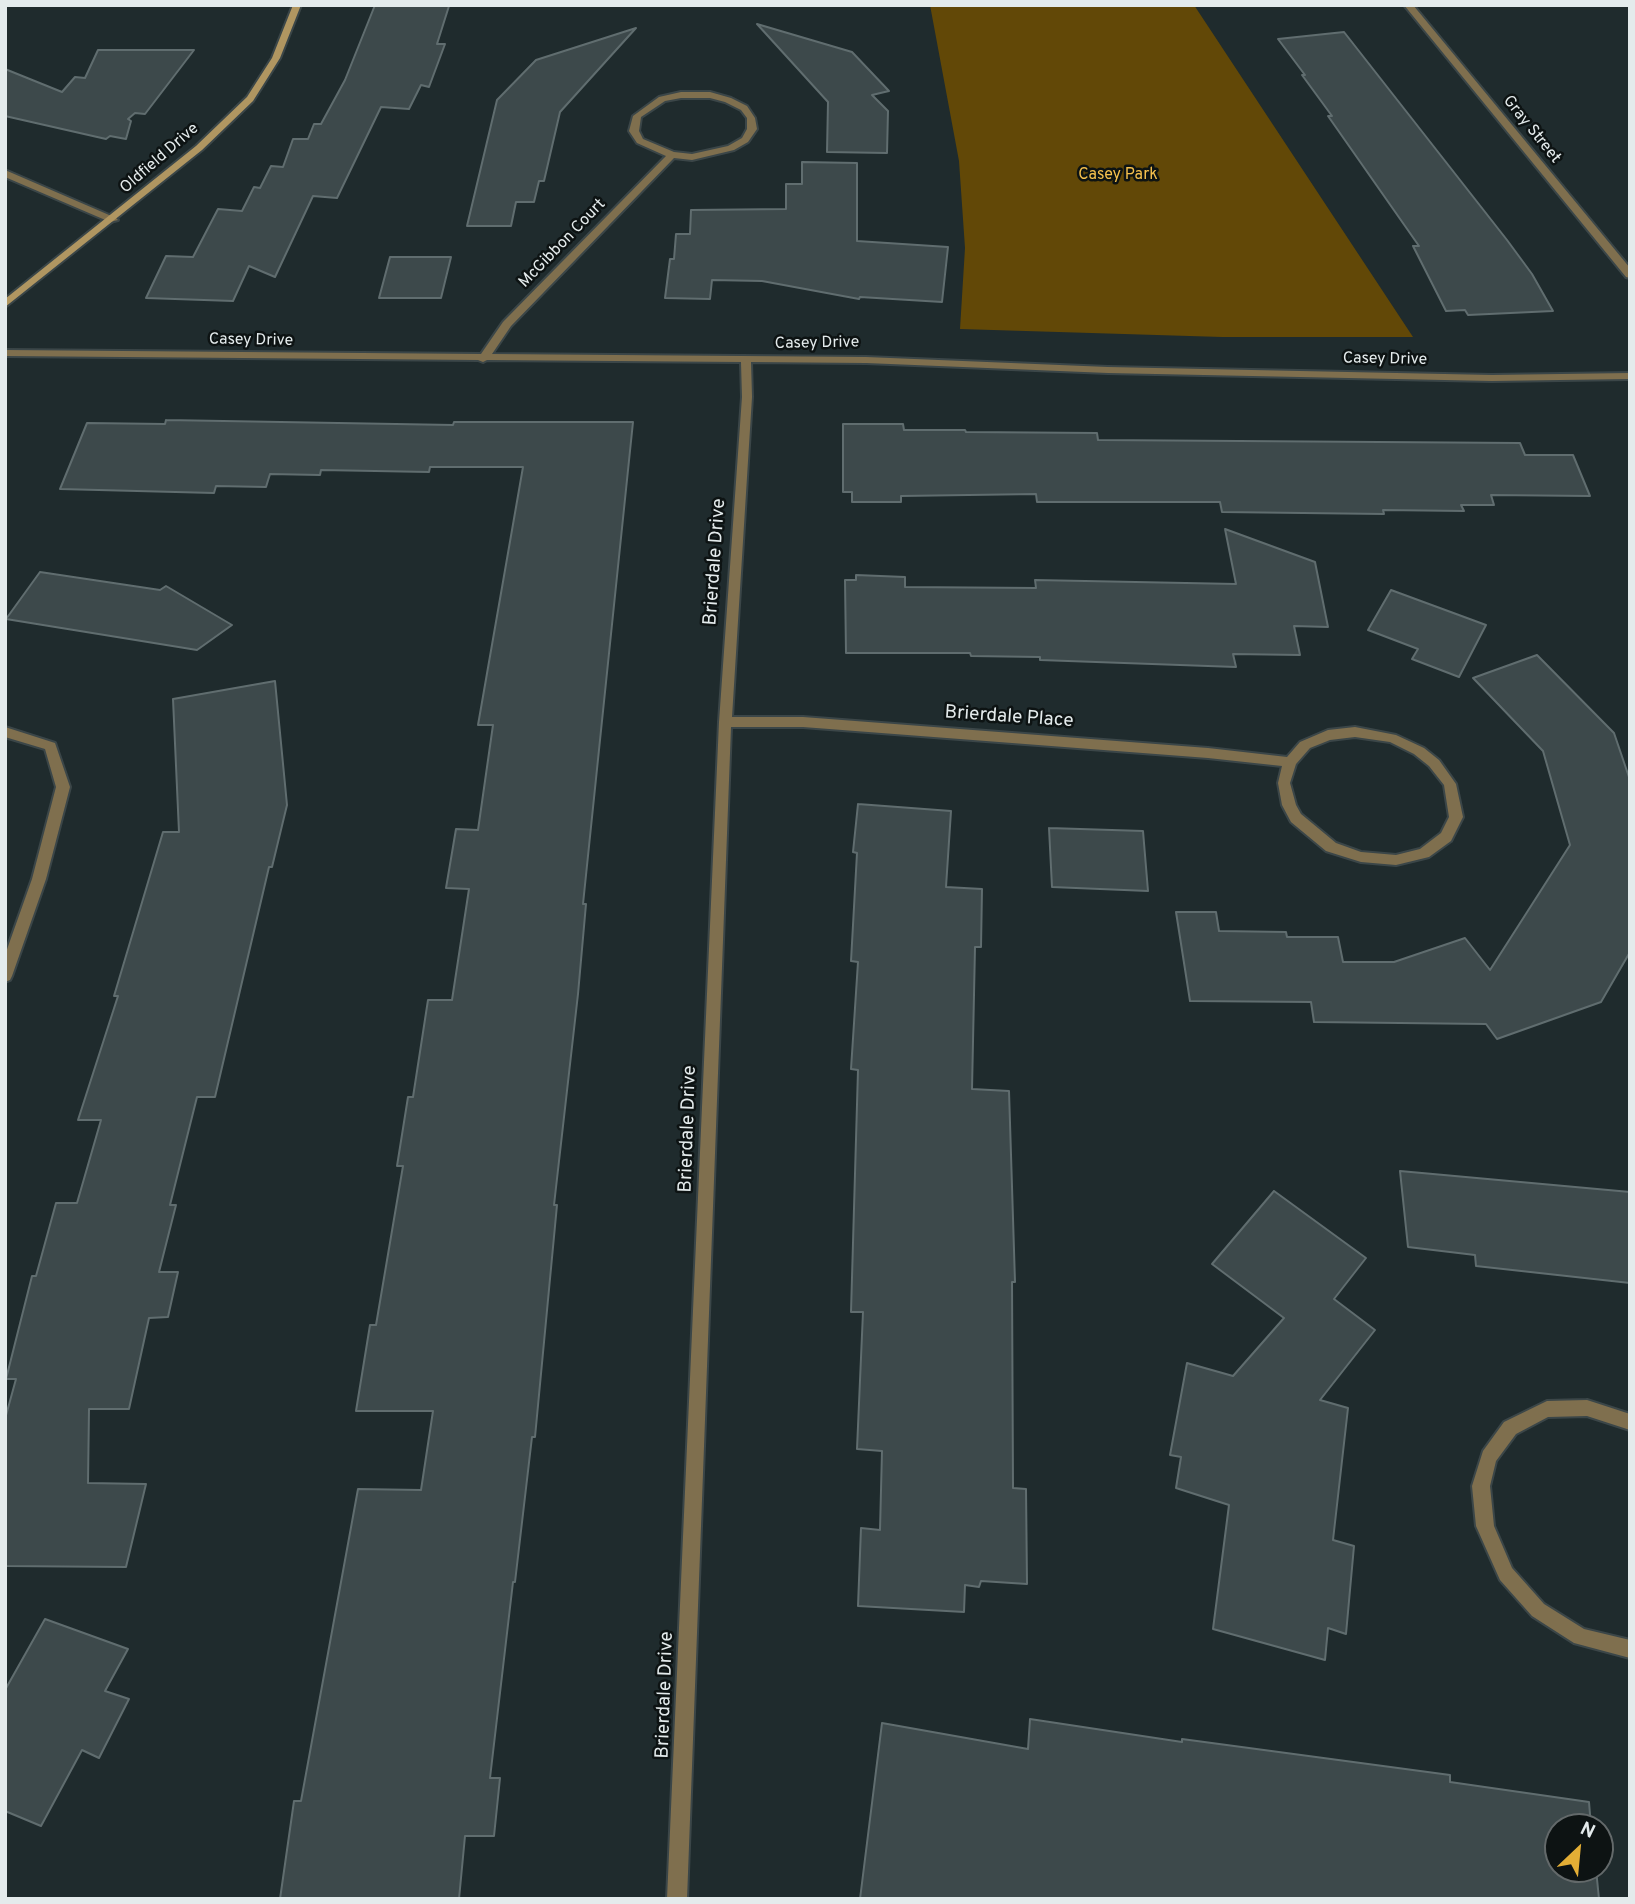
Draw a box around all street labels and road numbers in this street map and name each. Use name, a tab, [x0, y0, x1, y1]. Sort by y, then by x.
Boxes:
street label: Gray Street	[1498, 92, 1564, 168]
street label: Oldfield Drive	[117, 120, 203, 198]
street label: McGibbon Court	[516, 195, 610, 293]
street label: Casey Drive	[209, 331, 293, 351]
street label: Casey Drive	[775, 334, 859, 354]
street label: Casey Drive	[1343, 350, 1427, 370]
street label: Brierdale Drive	[700, 498, 732, 626]
street label: Brierdale Place	[944, 702, 1074, 734]
street label: Brierdale Drive	[675, 1065, 703, 1193]
street label: Brierdale Drive	[652, 1631, 680, 1759]

